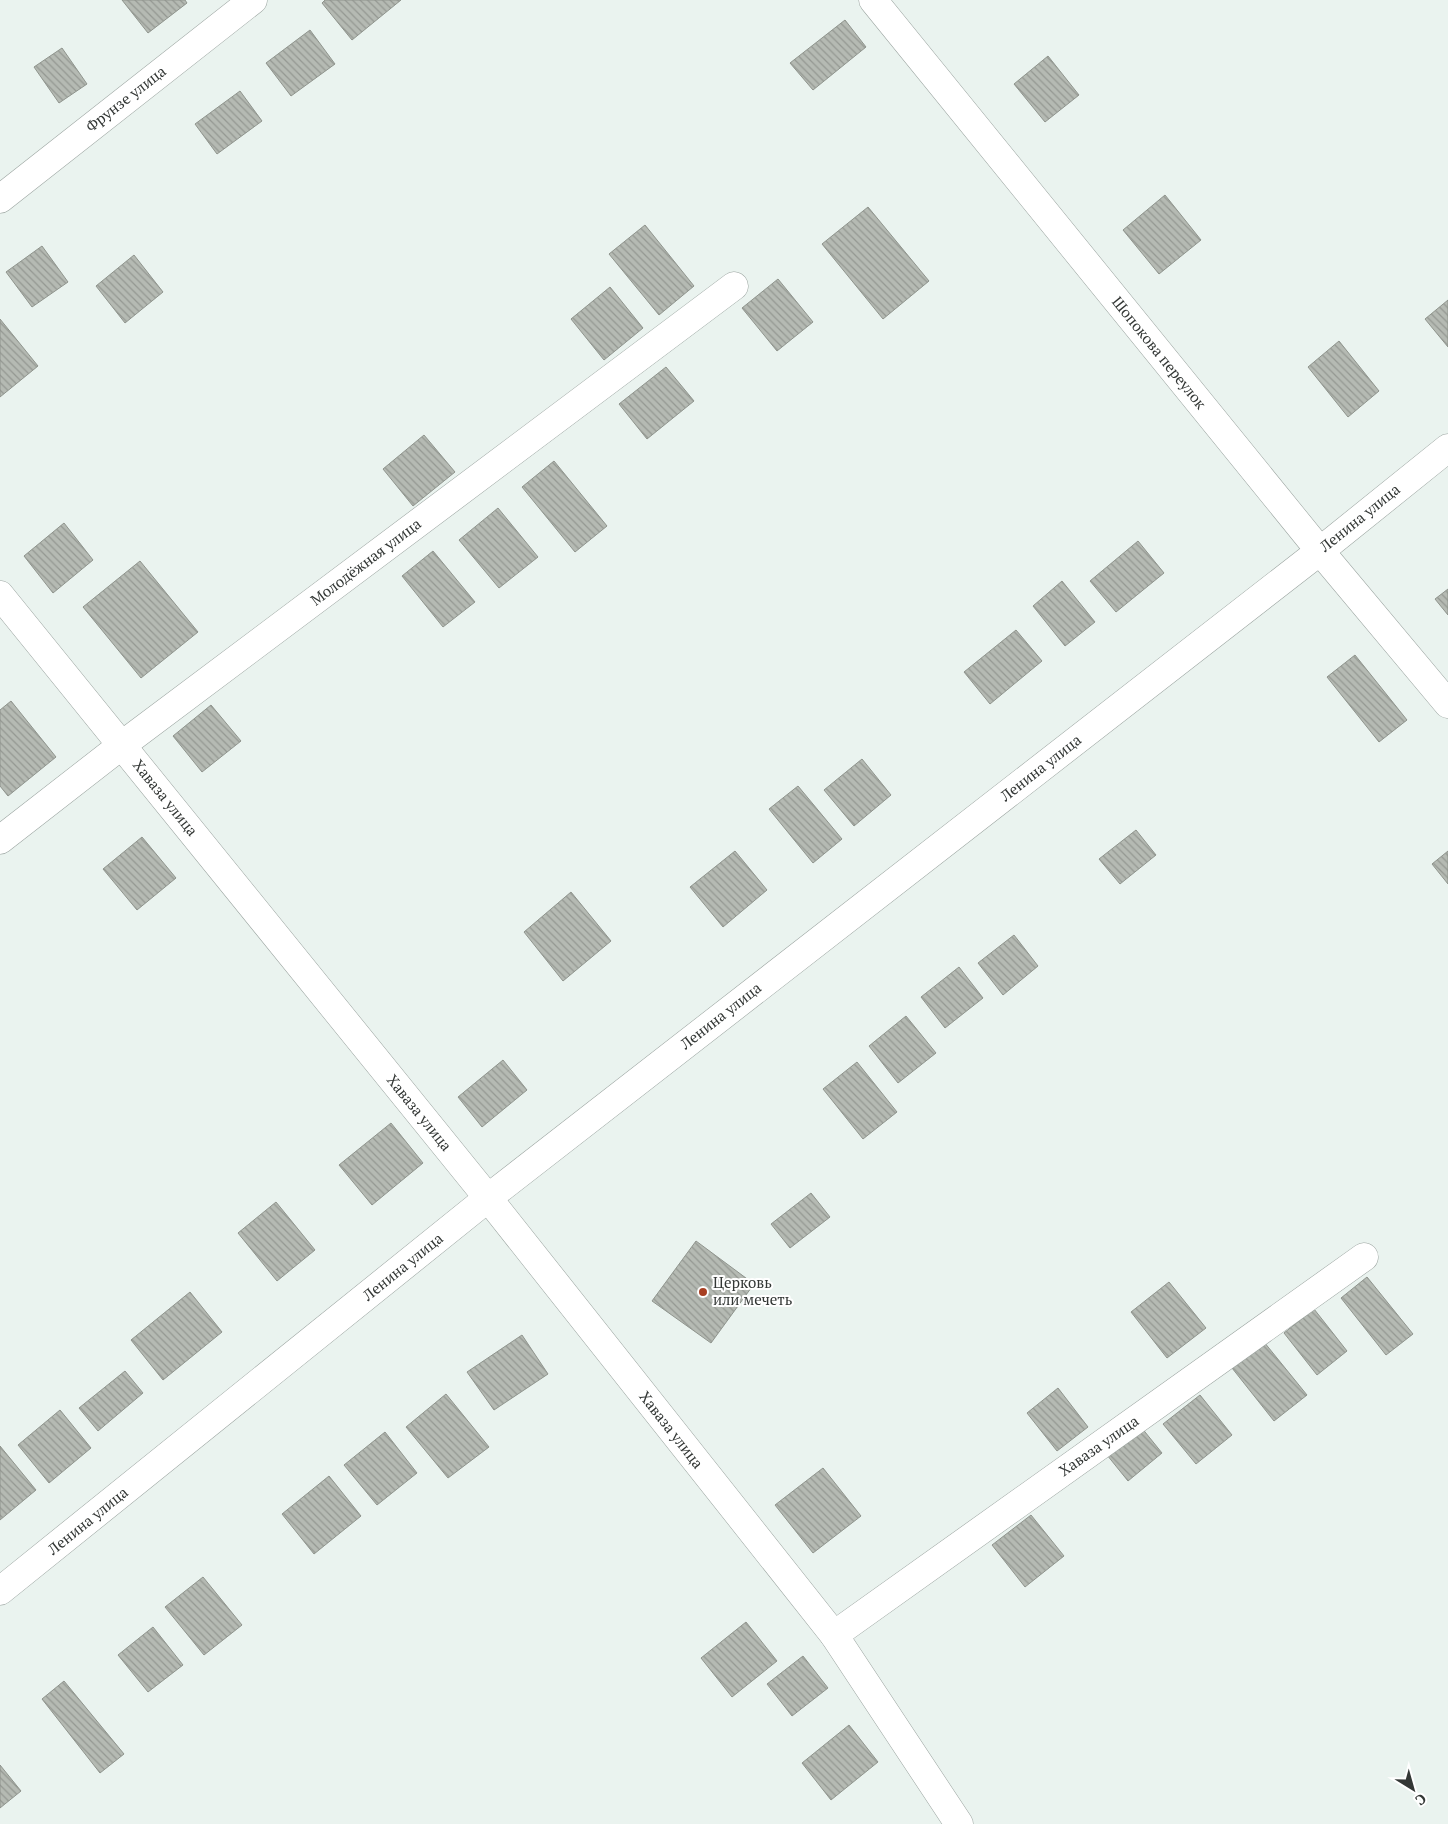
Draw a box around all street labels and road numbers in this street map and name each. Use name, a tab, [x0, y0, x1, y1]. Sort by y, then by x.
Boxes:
street label: Фрунзе улица	[81, 60, 170, 136]
street label: Шопокова переулок	[1108, 292, 1212, 413]
street label: Ленина улица	[1314, 479, 1404, 556]
street label: Молодёжная улица	[306, 513, 425, 609]
street label: Ленина улица	[995, 729, 1085, 806]
street label: Хаваза улица	[129, 755, 203, 840]
street label: Ленина улица	[675, 977, 765, 1054]
street label: Хаваза улица	[383, 1070, 457, 1155]
street label: Ленина улица	[357, 1228, 447, 1305]
street label: Хаваза улица	[635, 1387, 708, 1472]
street label: Хаваза улица	[1055, 1410, 1143, 1480]
street label: Ленина улица	[42, 1482, 132, 1559]

